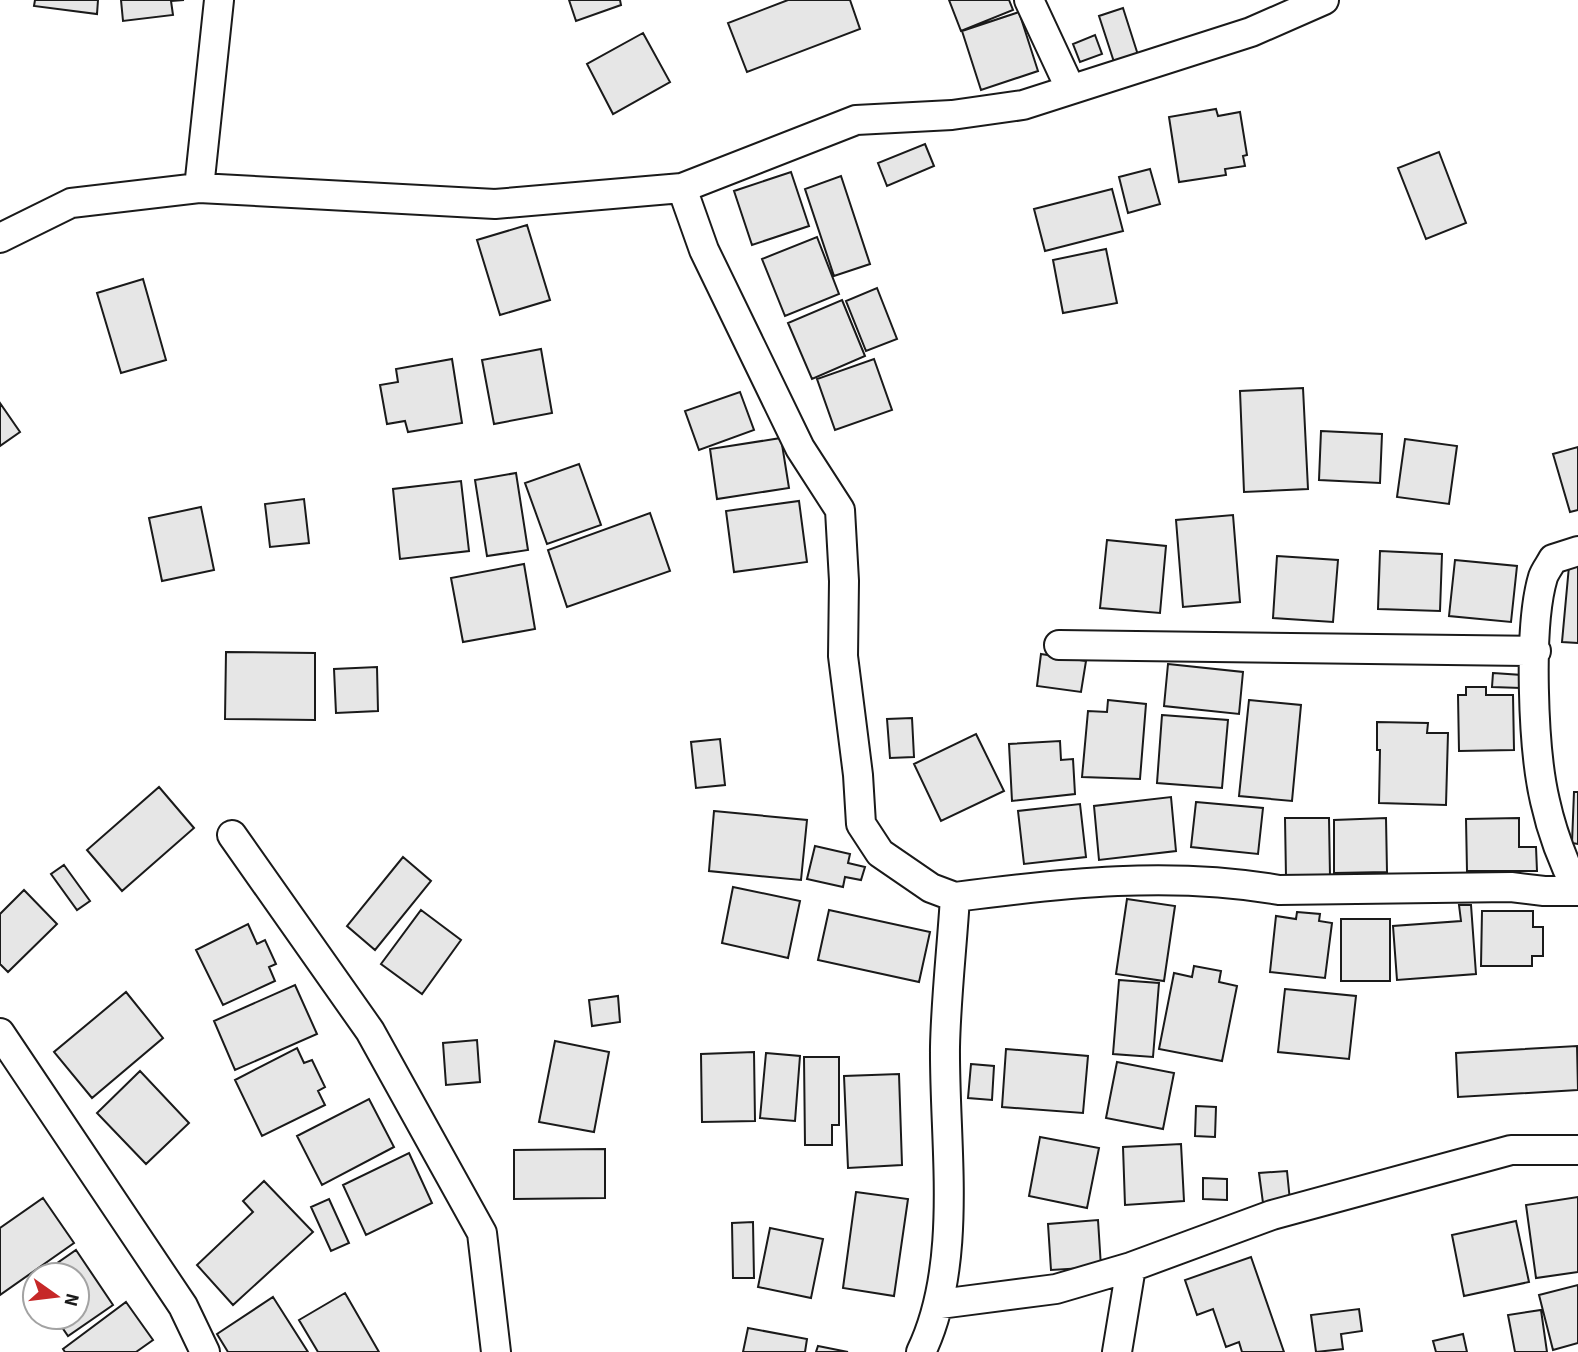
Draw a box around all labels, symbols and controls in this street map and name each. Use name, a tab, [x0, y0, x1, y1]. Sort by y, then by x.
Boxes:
north arrow	[21, 1261, 91, 1331]
text: N	[56, 1290, 86, 1309]

